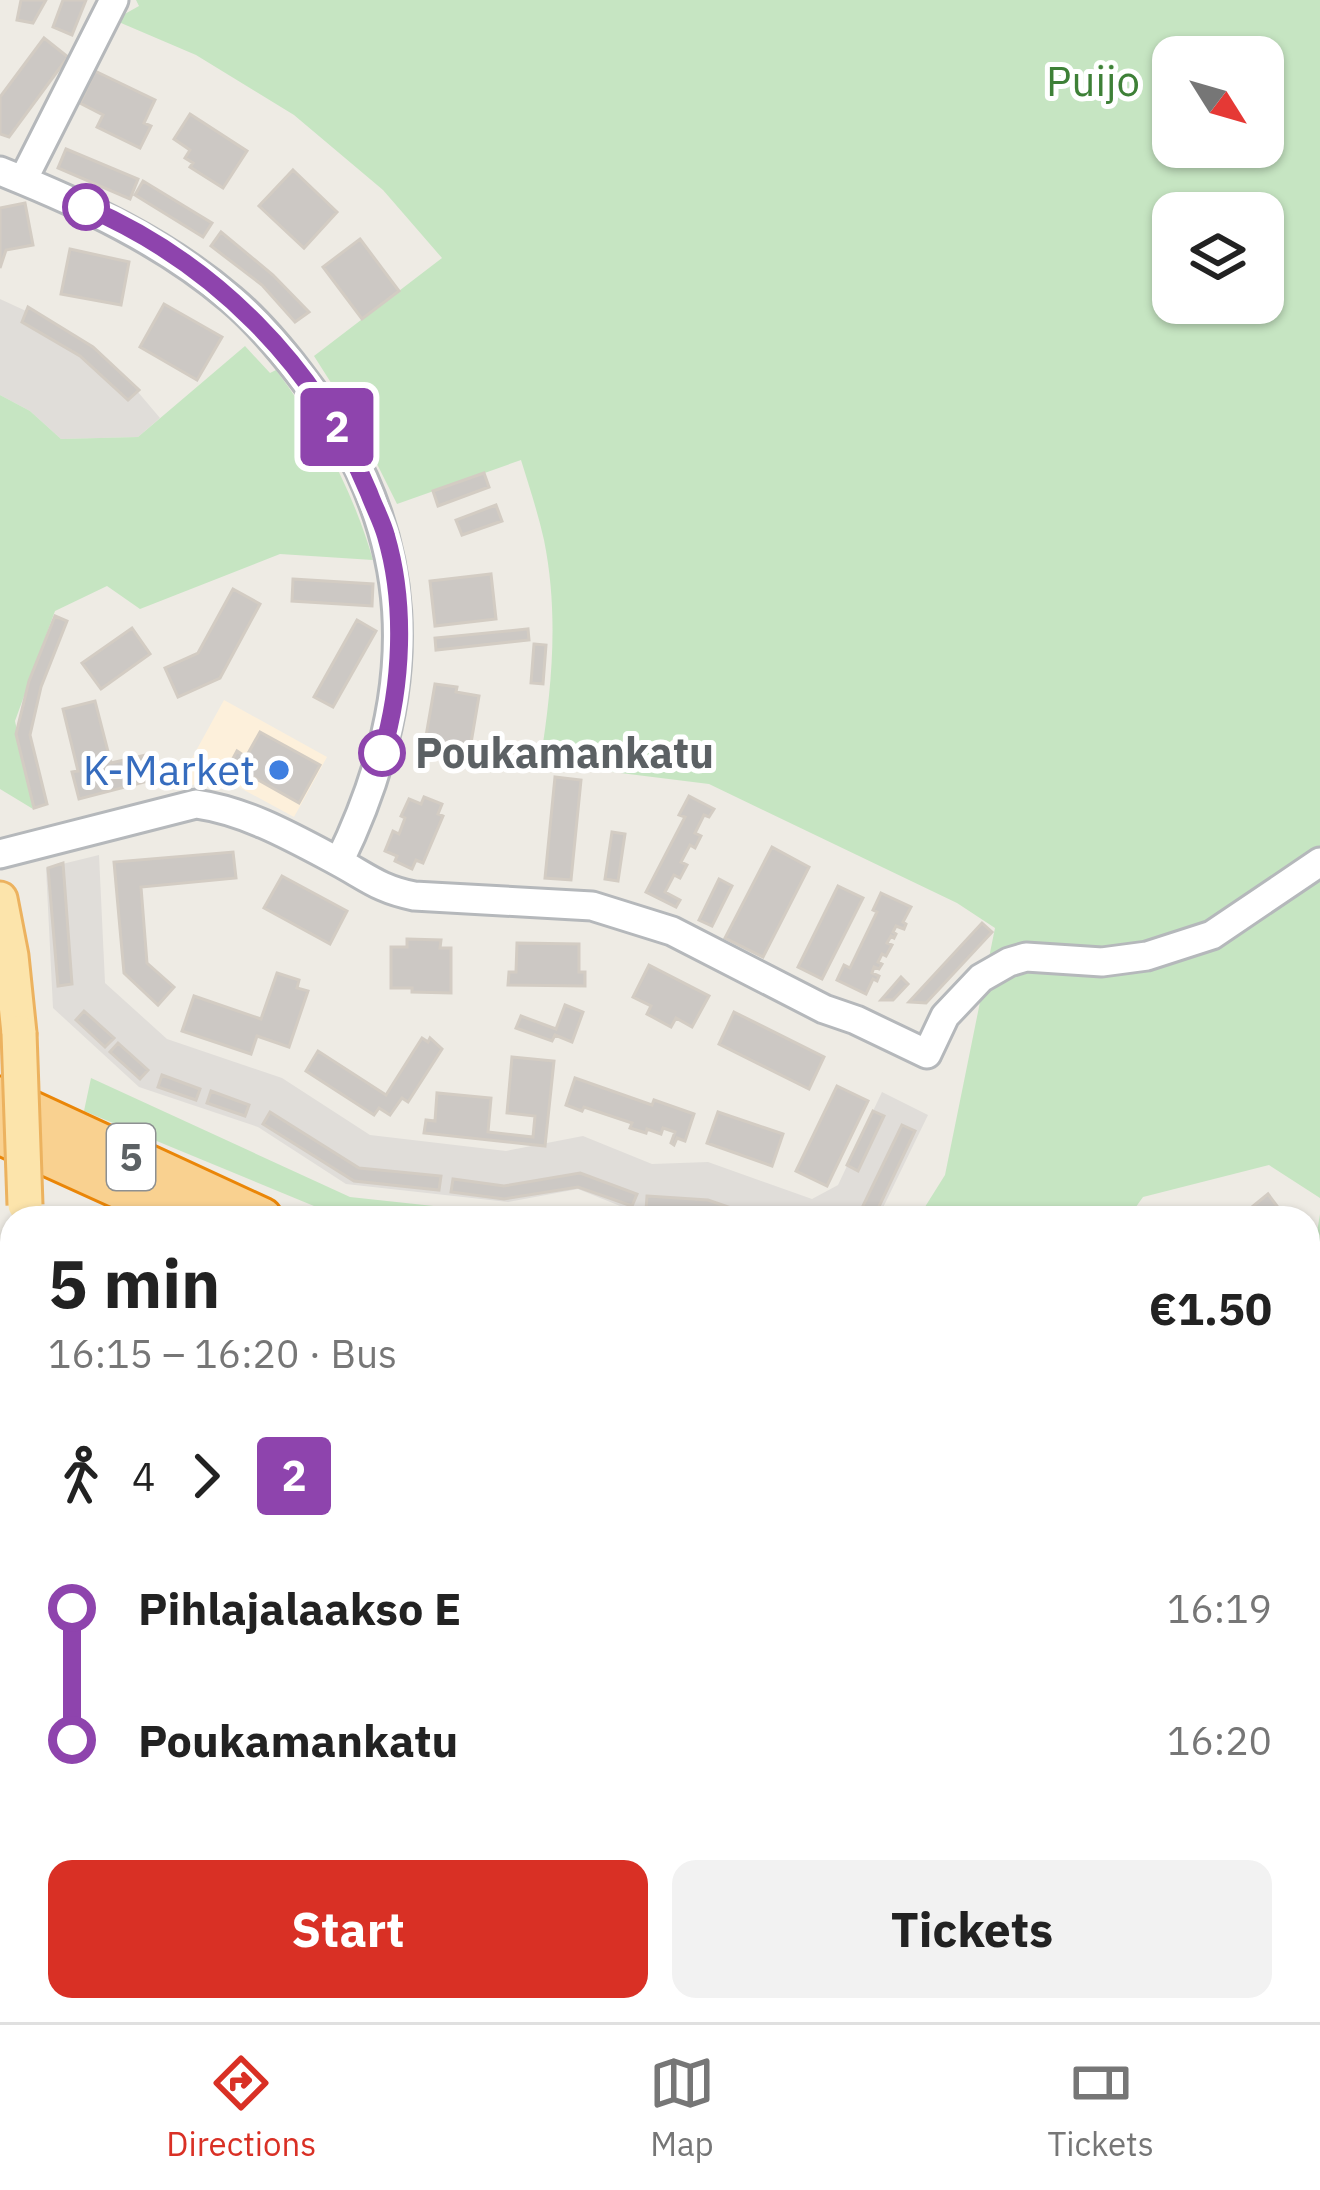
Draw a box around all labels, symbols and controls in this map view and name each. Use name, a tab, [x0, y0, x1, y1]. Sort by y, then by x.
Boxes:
north arrow	[1152, 36, 1284, 168]
map controls	[1152, 36, 1284, 324]
park label: Puijo	[1046, 53, 1140, 108]
unlabelled marker	[64, 185, 108, 229]
button: layers	[1152, 192, 1284, 324]
line badge: 2	[298, 388, 376, 466]
text: 2	[324, 399, 350, 454]
place label: Poukamankatu	[415, 725, 714, 780]
marker: Poukamankatu	[360, 731, 404, 775]
place label: K-Market	[83, 742, 255, 797]
marker: K-Market	[266, 757, 292, 783]
road number: 5	[107, 1124, 155, 1190]
text: 5 min	[48, 1240, 220, 1326]
text: €1.50	[1149, 1279, 1272, 1337]
text: 16:15 – 16:20 · Bus	[48, 1328, 397, 1379]
icon: walk	[48, 1443, 114, 1509]
icon: forward	[173, 1443, 239, 1509]
text: 2	[281, 1448, 307, 1503]
text: 4	[132, 1451, 155, 1502]
text: Pihlajalaakso E	[138, 1579, 461, 1637]
text: 16:19	[1167, 1583, 1272, 1634]
text: Poukamankatu	[138, 1711, 458, 1769]
text: 16:20	[1167, 1715, 1272, 1766]
button: Start	[48, 1860, 648, 1998]
button: Tickets	[672, 1860, 1272, 1998]
tab: Directions	[166, 2050, 316, 2165]
tab: Map	[649, 2050, 715, 2165]
tab: Tickets	[1047, 2050, 1154, 2165]

